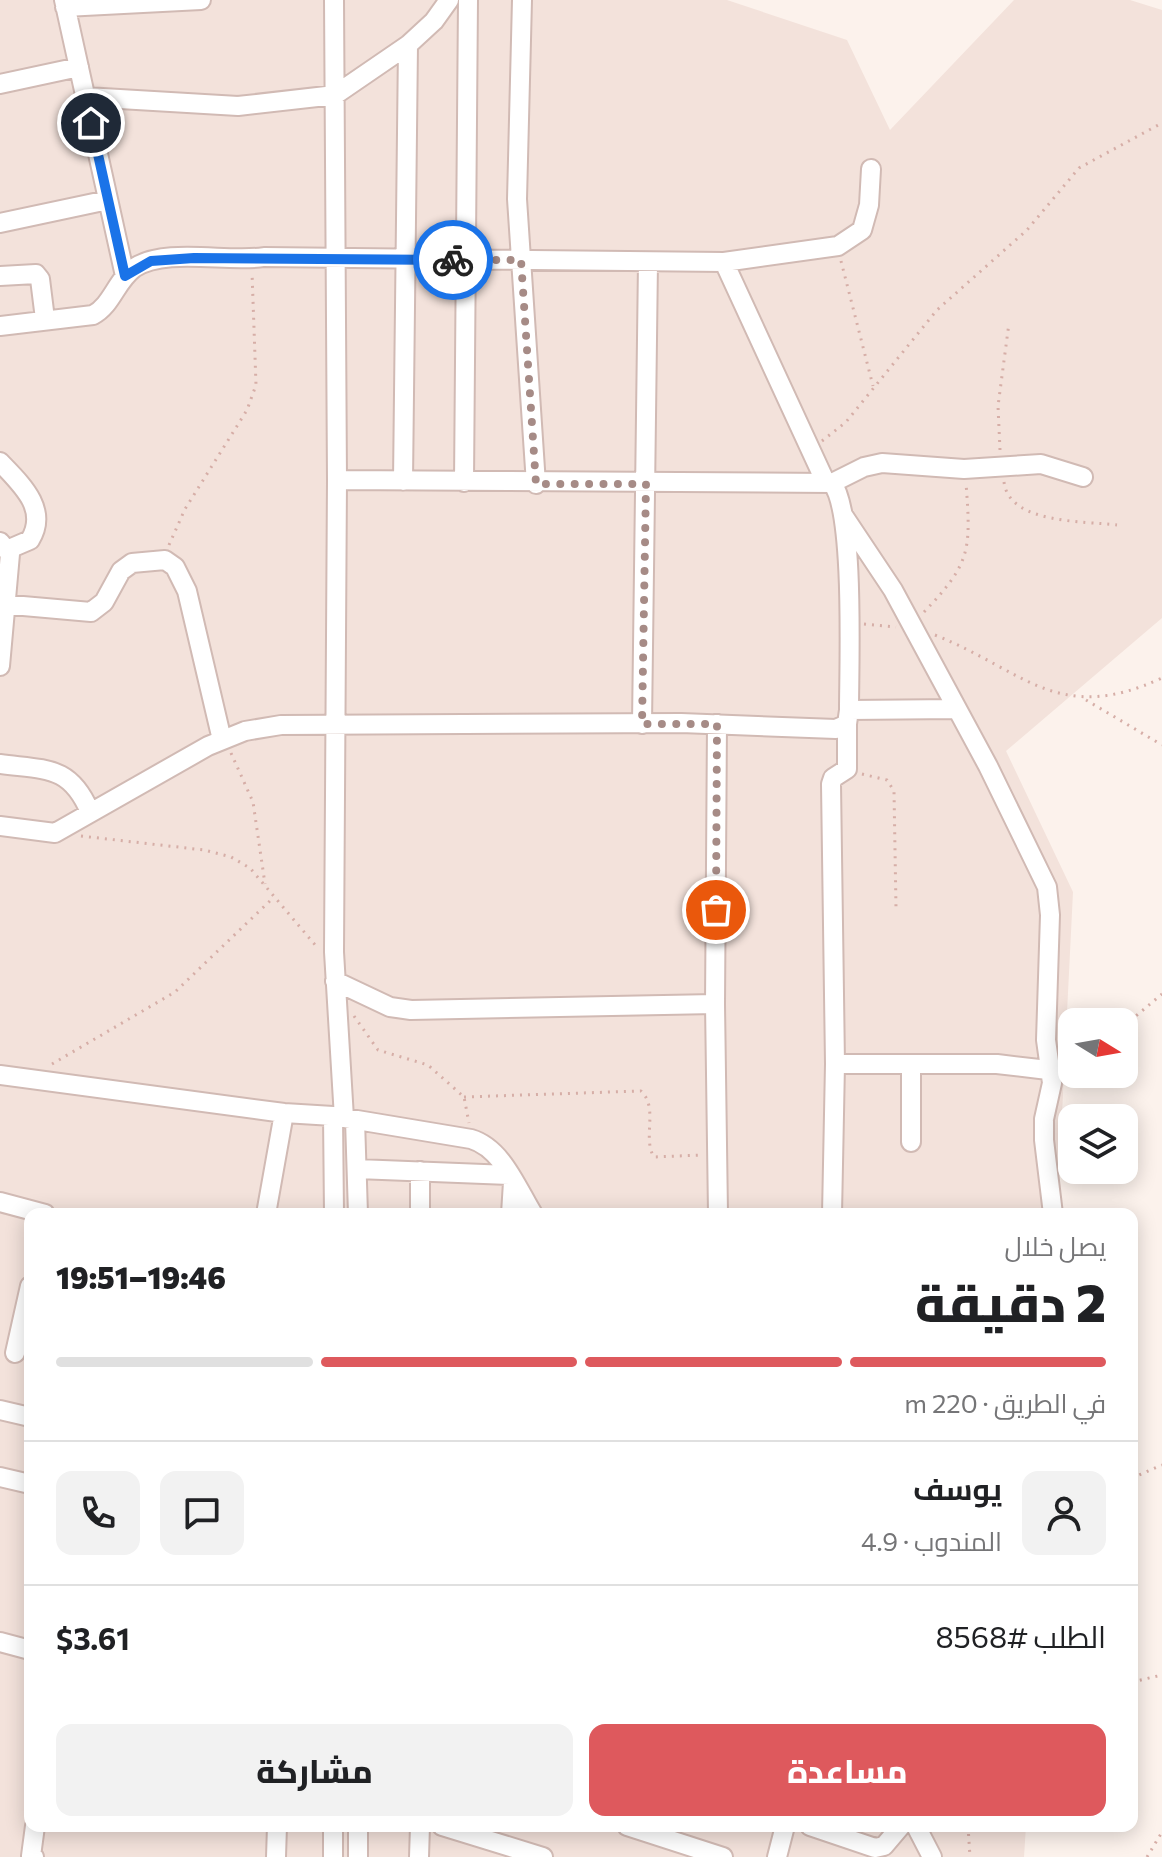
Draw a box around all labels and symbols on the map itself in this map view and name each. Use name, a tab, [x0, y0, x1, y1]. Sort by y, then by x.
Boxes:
pin	[57, 89, 125, 157]
courier	[413, 220, 493, 300]
pin	[682, 876, 750, 944]
north arrow	[1058, 1008, 1138, 1088]

